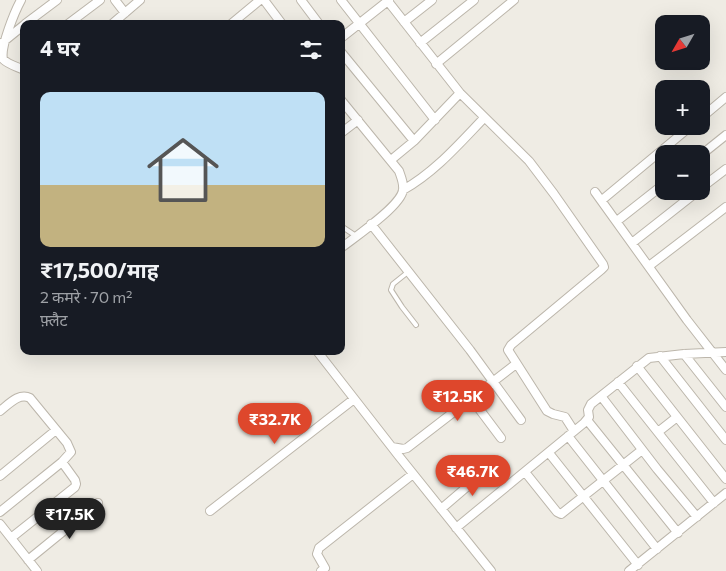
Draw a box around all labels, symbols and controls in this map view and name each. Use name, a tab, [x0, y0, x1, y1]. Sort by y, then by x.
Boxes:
north arrow	[655, 15, 710, 70]
map controls	[655, 15, 710, 200]
text: 4 घर	[40, 35, 80, 60]
icon: filters	[297, 36, 325, 64]
button: +	[655, 80, 710, 135]
icon: home	[138, 125, 228, 215]
button: −	[655, 145, 710, 200]
text: ₹17,500/माह	[40, 257, 159, 282]
text: 2 कमरे · 70 m²	[40, 287, 133, 306]
text: फ़्लैट	[40, 310, 68, 329]
pin: ₹12.5K	[417, 380, 499, 422]
text: ₹12.5K	[433, 386, 483, 405]
pin: ₹32.7K	[234, 402, 316, 445]
text: ₹32.7K	[249, 409, 301, 428]
pin: ₹46.7K	[432, 454, 514, 497]
text: ₹46.7K	[447, 461, 499, 480]
pin: ₹17.5K	[29, 498, 111, 540]
text: ₹17.5K	[45, 504, 95, 523]

